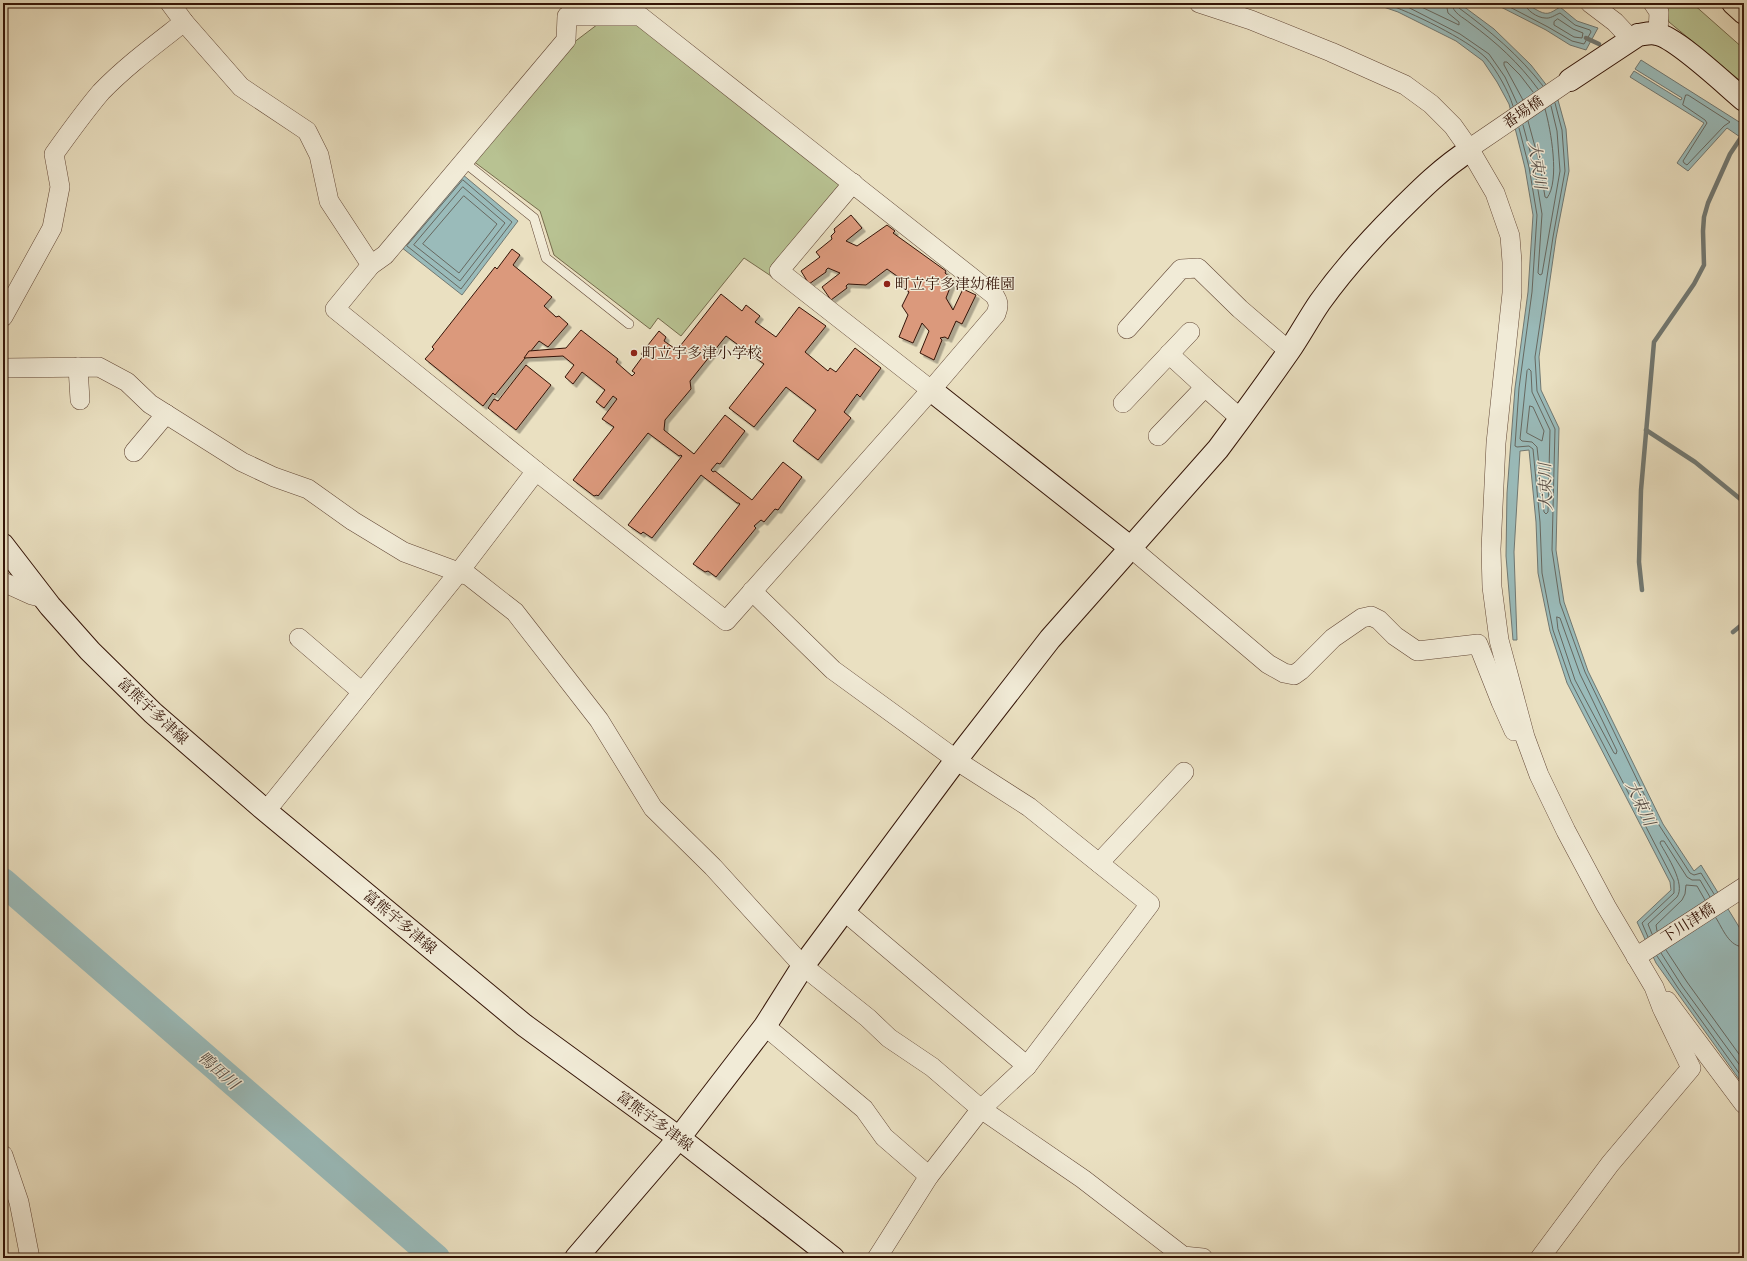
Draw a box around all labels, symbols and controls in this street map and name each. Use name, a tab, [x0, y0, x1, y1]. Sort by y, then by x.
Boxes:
street label: 番場橋	[1499, 92, 1548, 135]
water label: 大束川	[1521, 140, 1551, 193]
place label: 町立宇多津幼稚園	[895, 275, 1015, 296]
marker: 町立宇多津幼稚園	[882, 279, 892, 289]
place label: 町立宇多津小学校	[642, 344, 762, 365]
marker: 町立宇多津小学校	[629, 348, 639, 358]
water label: 大束川	[1535, 461, 1560, 511]
street label: 富熊宇多津線	[112, 674, 192, 750]
water label: 大束川	[1618, 777, 1660, 832]
street label: 富熊宇多津線	[358, 886, 440, 960]
street label: 下川津橋	[1658, 899, 1720, 949]
water label: 鴨田川	[192, 1047, 245, 1098]
street label: 富熊宇多津線	[612, 1087, 697, 1157]

